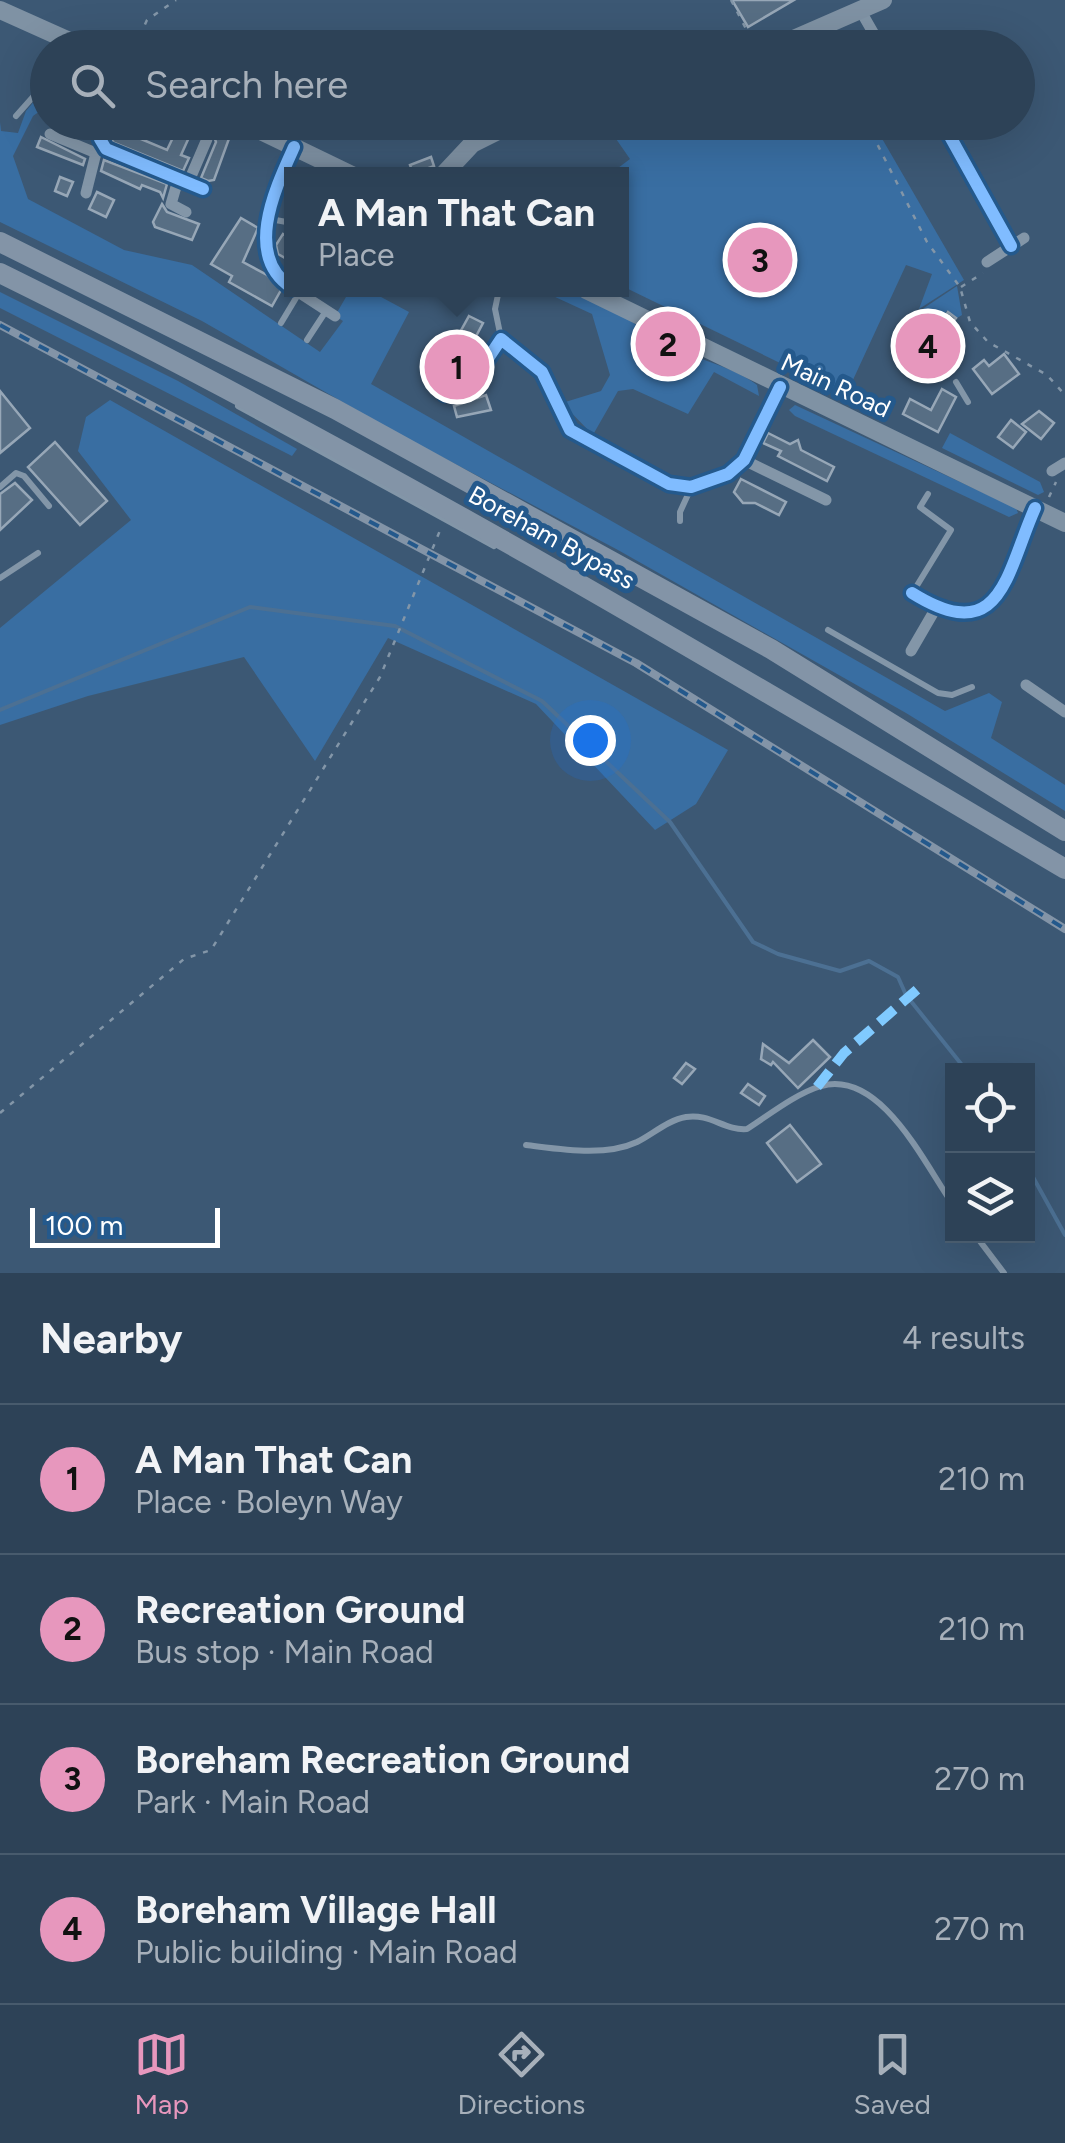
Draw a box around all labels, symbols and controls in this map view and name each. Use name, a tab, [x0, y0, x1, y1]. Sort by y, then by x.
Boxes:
search box	[30, 30, 1035, 140]
icon: search	[65, 58, 120, 113]
text: Search here	[145, 62, 348, 108]
popup	[284, 167, 629, 297]
text: A Man That Can	[318, 190, 595, 236]
pin: 3	[728, 222, 792, 298]
text: Place	[318, 236, 394, 274]
pin: 2	[636, 306, 700, 382]
pin: 4	[896, 308, 960, 384]
pin: 1	[424, 330, 490, 404]
street label: Main Road	[776, 347, 896, 423]
street label: Boreham Bypass	[464, 479, 640, 595]
your location	[565, 715, 616, 766]
map controls	[945, 1063, 1035, 1243]
button: locate	[945, 1063, 1035, 1153]
button: layers	[945, 1153, 1035, 1243]
scale bar	[30, 1203, 220, 1248]
text: 100 m	[45, 1208, 123, 1242]
text: Nearby	[40, 1313, 182, 1364]
text: 4 results	[902, 1319, 1025, 1357]
text: A Man That Can	[135, 1437, 412, 1483]
text: 1	[66, 1460, 79, 1498]
text: 210 m	[938, 1460, 1025, 1498]
text: Place · Boleyn Way	[135, 1483, 403, 1521]
text: Recreation Ground	[135, 1587, 465, 1633]
text: 2	[63, 1610, 82, 1648]
text: 210 m	[938, 1610, 1025, 1648]
text: Bus stop · Main Road	[135, 1633, 434, 1671]
text: Boreham Recreation Ground	[135, 1737, 630, 1783]
text: 3	[64, 1760, 81, 1798]
text: 270 m	[934, 1760, 1025, 1798]
text: Park · Main Road	[135, 1783, 370, 1821]
text: Boreham Village Hall	[135, 1887, 497, 1933]
text: 4	[62, 1910, 83, 1948]
text: 270 m	[934, 1910, 1025, 1948]
text: Public building · Main Road	[135, 1933, 518, 1971]
tab: Map	[134, 2027, 189, 2121]
tab: Directions	[458, 2027, 585, 2121]
tab: Saved	[854, 2027, 931, 2121]

